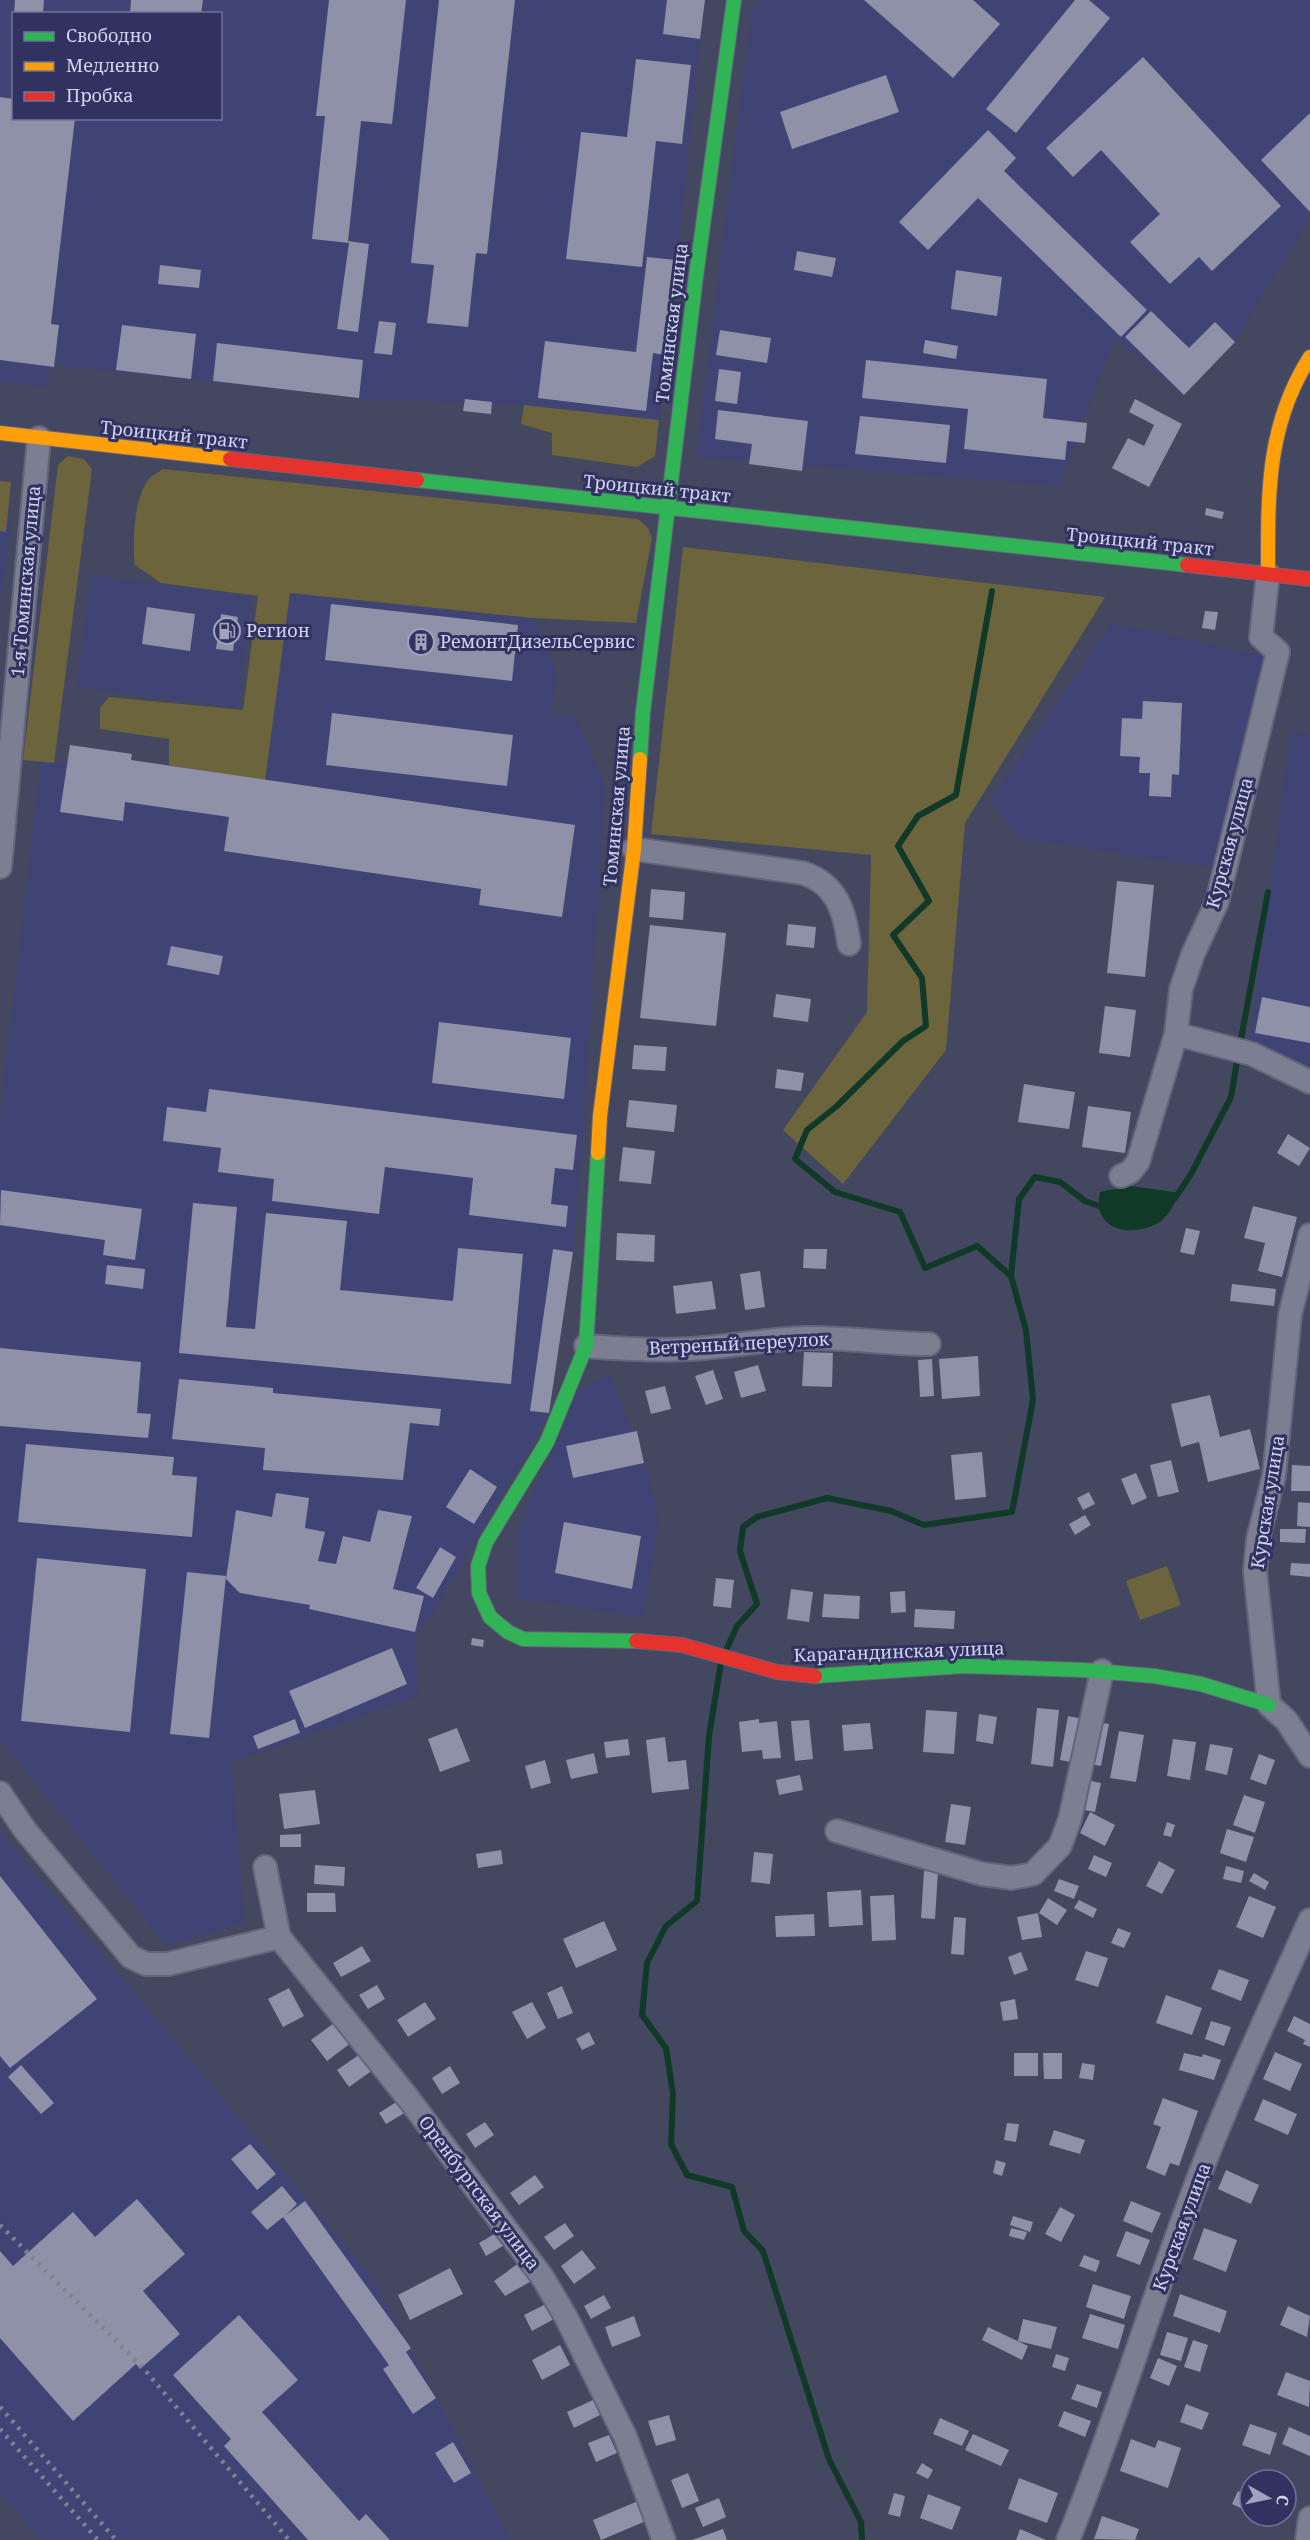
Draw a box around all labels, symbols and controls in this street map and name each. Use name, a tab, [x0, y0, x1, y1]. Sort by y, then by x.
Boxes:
legend	[12, 12, 222, 120]
text: Свободно	[66, 23, 152, 47]
text: Медленно	[66, 53, 159, 77]
text: Пробка	[66, 83, 133, 107]
street label: Томинская улица	[649, 242, 693, 404]
street label: Троицкий тракт	[99, 414, 249, 454]
street label: Троицкий тракт	[582, 468, 732, 508]
street label: 1-я Томинская улица	[5, 484, 45, 677]
street label: Троицкий тракт	[1065, 521, 1215, 561]
fuel station icon: Регион	[212, 616, 242, 646]
place label: Регион	[246, 618, 310, 642]
building icon: РемонтДизельСервис	[406, 627, 436, 657]
place label: РемонтДизельСервис	[440, 629, 635, 653]
street label: Томинская улица	[597, 725, 635, 887]
street label: Курская улица	[1200, 775, 1258, 911]
street label: Ветреный переулок	[648, 1326, 830, 1360]
street label: Курская улица	[1245, 1433, 1289, 1570]
street label: Карагандинская улица	[793, 1635, 1005, 1667]
street label: Оренбургская улица	[414, 2110, 546, 2274]
street label: Курская улица	[1147, 2159, 1215, 2294]
north arrow	[1238, 2468, 1298, 2528]
text: С	[1271, 2493, 1295, 2507]

